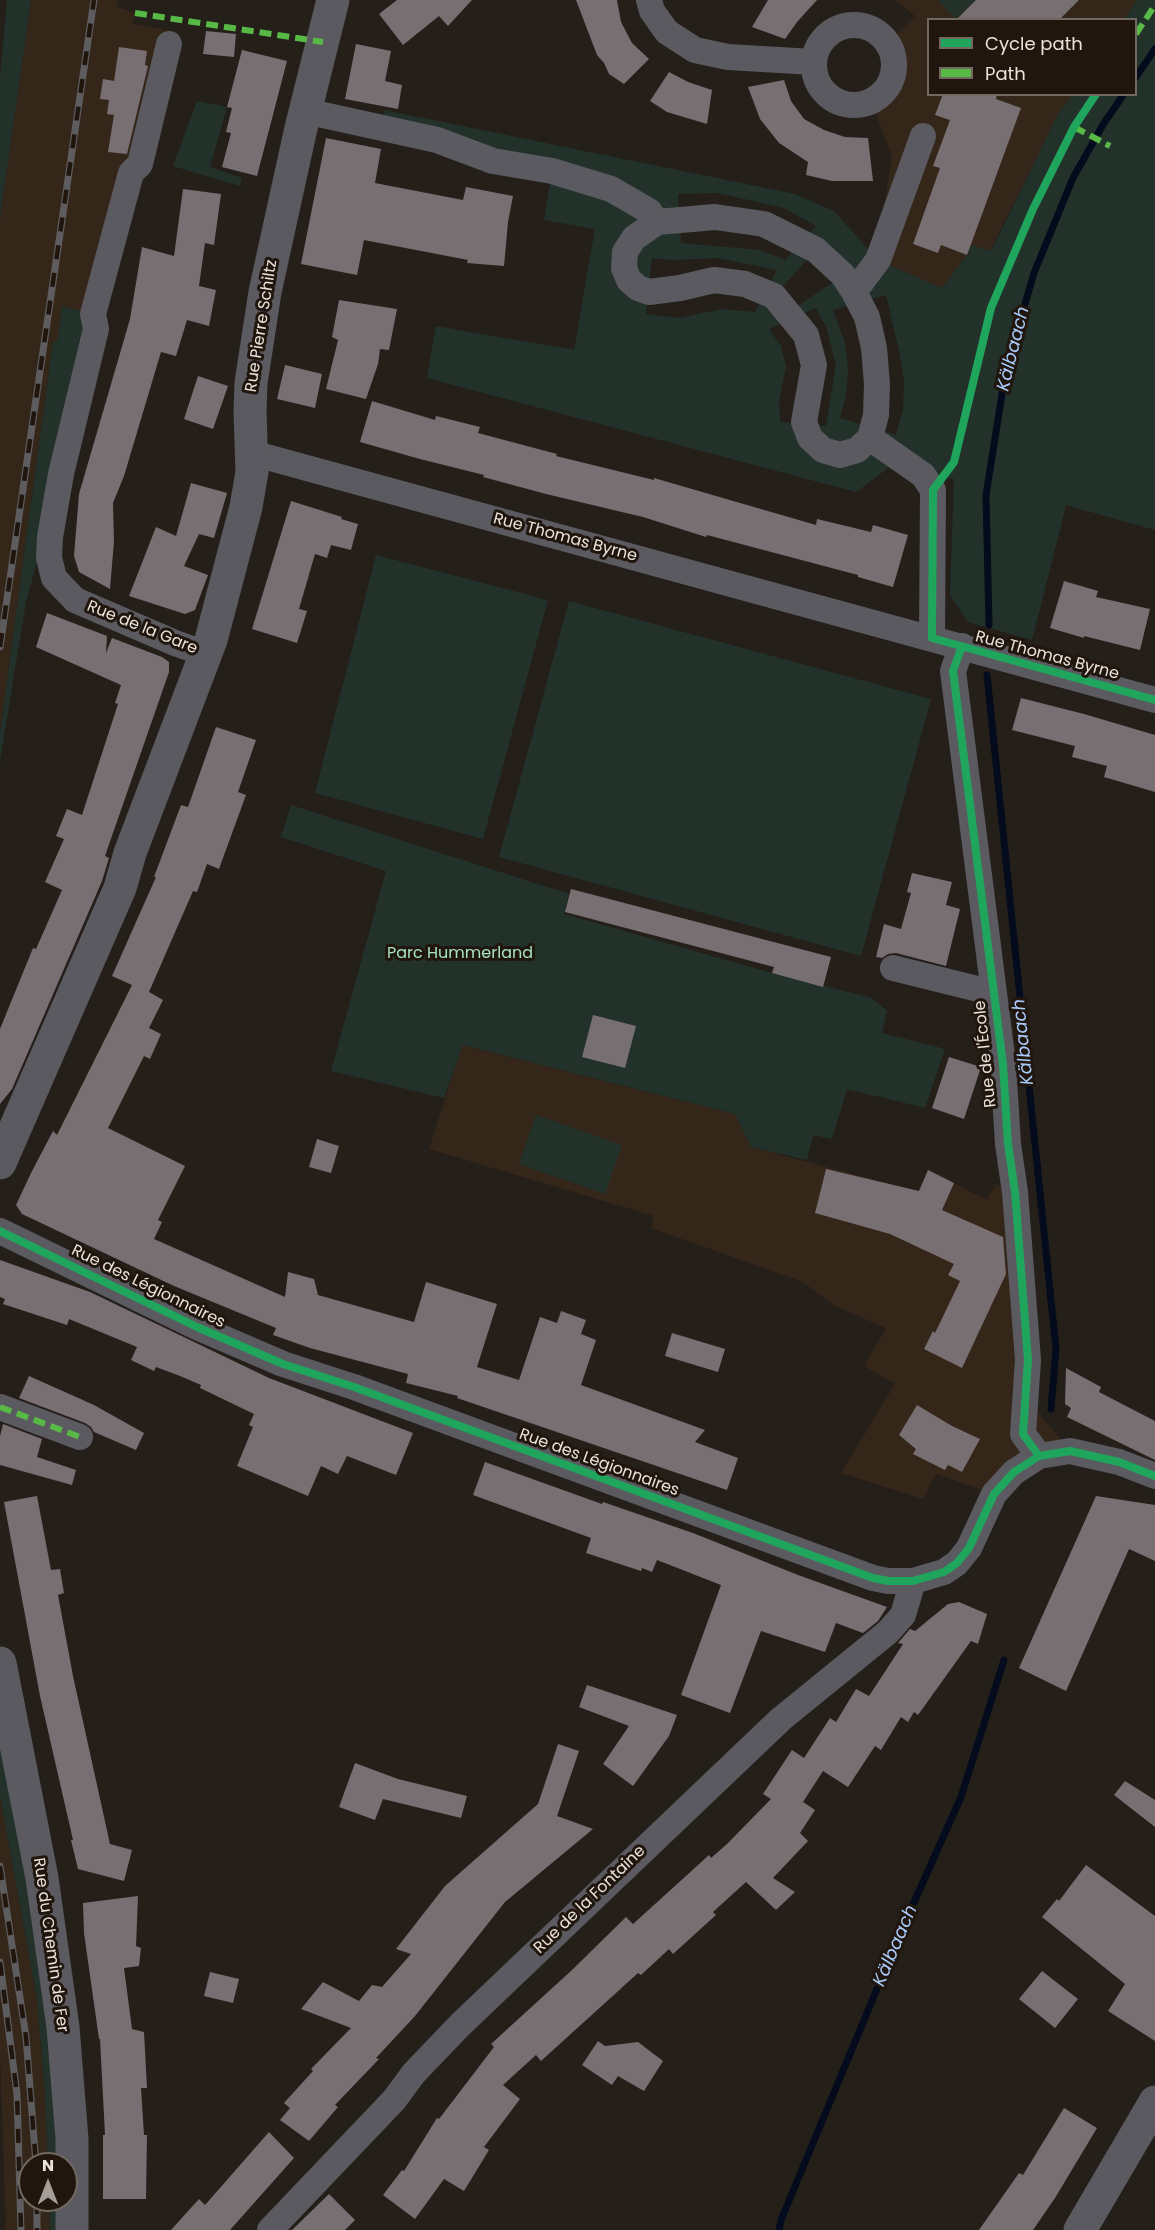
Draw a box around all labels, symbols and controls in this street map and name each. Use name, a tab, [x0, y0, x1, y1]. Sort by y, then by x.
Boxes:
legend	[927, 18, 1137, 96]
text: Cycle path	[985, 31, 1083, 56]
text: Path	[985, 61, 1026, 86]
street label: Rue Pierre Schiltz	[242, 258, 282, 394]
water label: Kälbaach	[993, 305, 1035, 393]
street label: Rue Thomas Byrne	[491, 510, 639, 566]
street label: Rue de la Gare	[84, 597, 200, 659]
street label: Rue Thomas Byrne	[973, 628, 1121, 684]
park label: Parc Hummerland	[387, 944, 533, 964]
water label: Kälbaach	[1009, 998, 1039, 1086]
street label: Rue de l'École	[971, 999, 1001, 1109]
street label: Rue des Légionnaires	[68, 1241, 228, 1333]
street label: Rue des Légionnaires	[516, 1425, 682, 1501]
street label: Rue de la Fontaine	[530, 1842, 650, 1958]
street label: Rue du Chemin de Fer	[28, 1857, 72, 2033]
water label: Kälbaach	[869, 1902, 923, 1990]
north arrow	[18, 2152, 78, 2212]
text: N	[42, 2154, 54, 2177]

